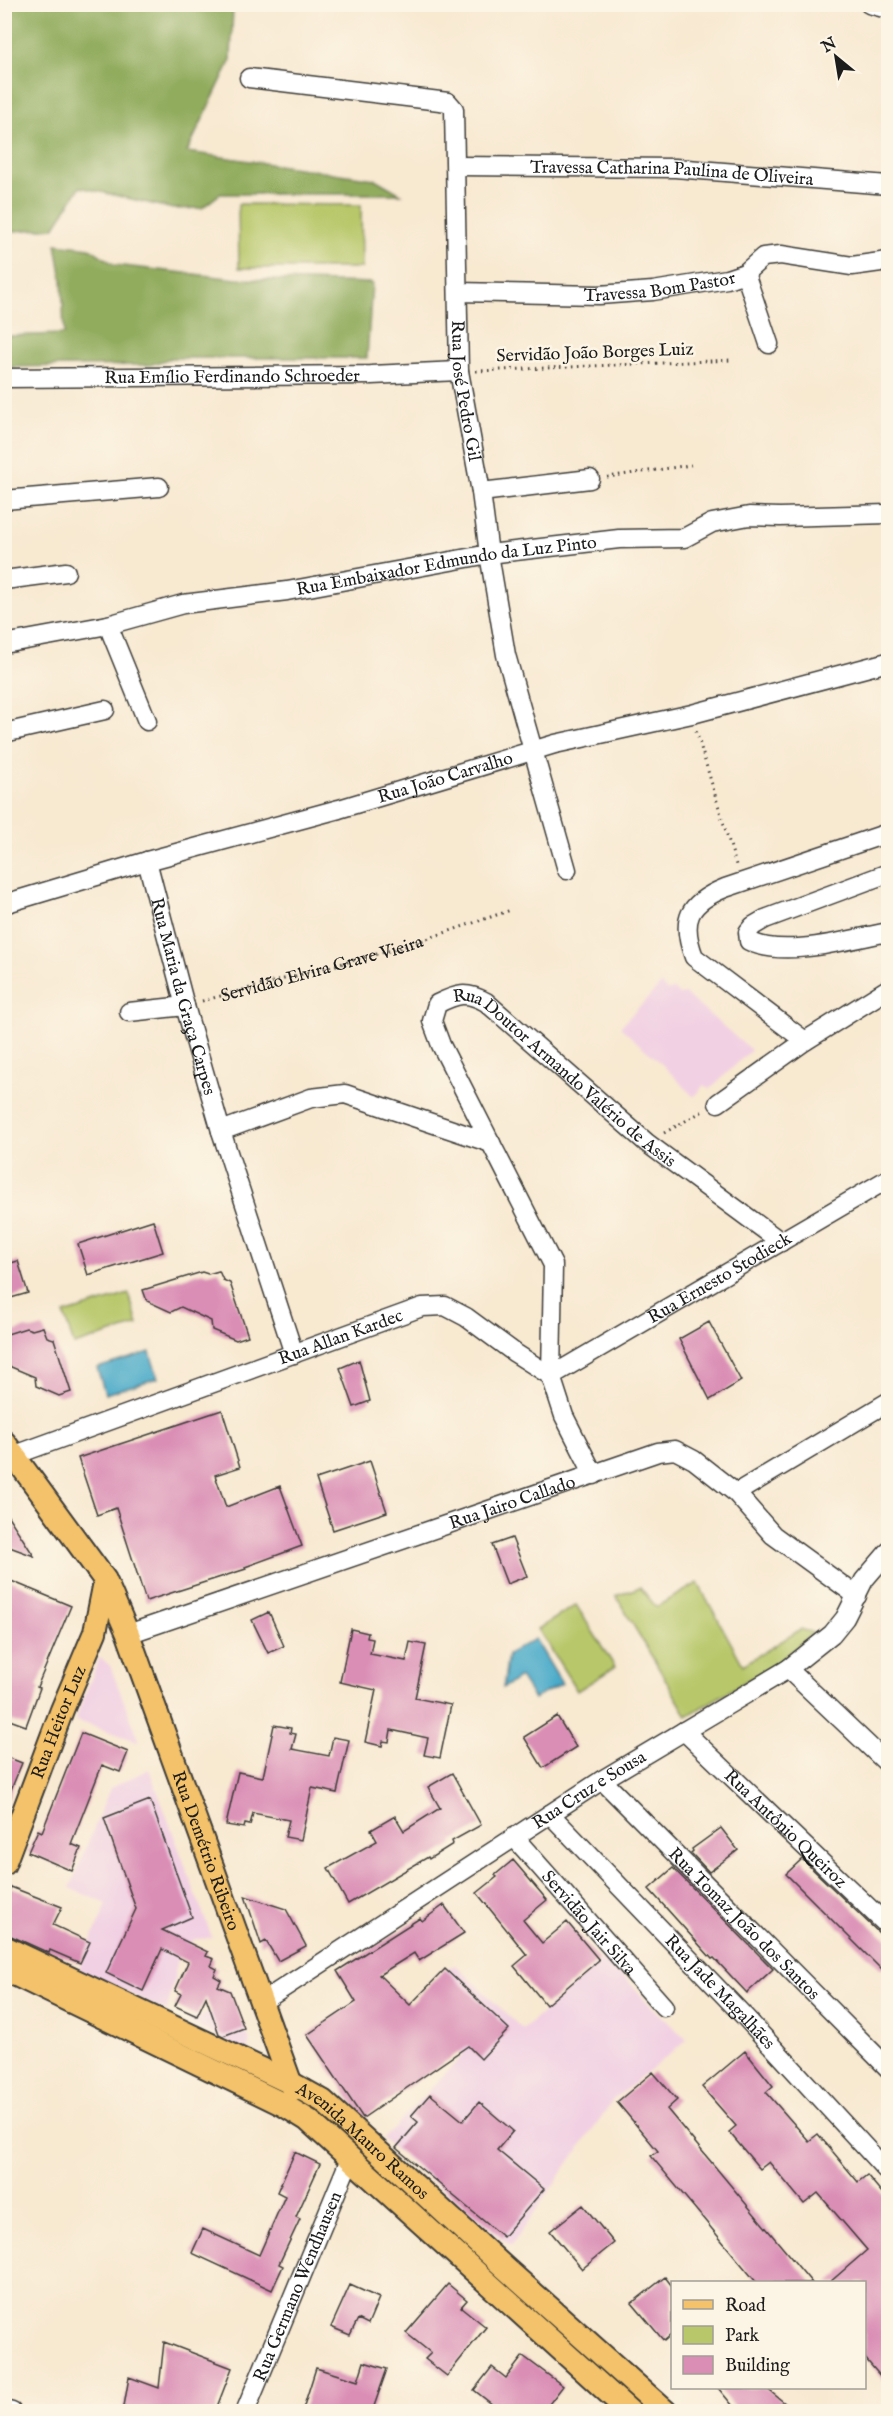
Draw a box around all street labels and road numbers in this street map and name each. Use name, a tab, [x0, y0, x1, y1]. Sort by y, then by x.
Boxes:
street label: Travessa Catharina Paulina de Oliveira	[530, 157, 814, 192]
street label: Travessa Bom Pastor	[583, 267, 739, 308]
street label: Rua José Pedro Gil	[445, 320, 485, 463]
street label: Servidão João Borges Luiz	[496, 339, 694, 368]
street label: Rua Emílio Ferdinando Schroeder	[104, 365, 360, 390]
street label: Rua Embaixador Edmundo da Luz Pinto	[295, 532, 598, 602]
street label: Rua João Carvalho	[375, 747, 516, 810]
street label: Rua Maria da Graça Carpes	[144, 895, 220, 1098]
street label: Servidão Elvira Grave Vieira	[218, 931, 427, 1008]
street label: Rua Doutor Armando Valério de Assis	[451, 984, 680, 1173]
street label: Rua Ernesto Stodieck	[644, 1228, 796, 1330]
street label: Rua Allan Kardec	[275, 1305, 407, 1371]
street label: Rua Jairo Callado	[446, 1471, 579, 1536]
street label: Rua Heitor Luz	[27, 1663, 92, 1782]
street label: Rua Cruz e Sousa	[529, 1746, 651, 1835]
street label: Rua Antônio Queiroz	[718, 1765, 851, 1894]
street label: Rua Demétrio Ribeiro	[166, 1768, 244, 1934]
street label: Rua Tomaz João dos Santos	[662, 1843, 824, 2006]
street label: Servidão Jair Silva	[536, 1866, 641, 1981]
street label: Rua Jade Magalhães	[659, 1930, 779, 2055]
street label: Avenida Mauro Ramos	[291, 2078, 433, 2205]
street label: Rua Germano Wendhausen	[249, 2188, 348, 2385]

